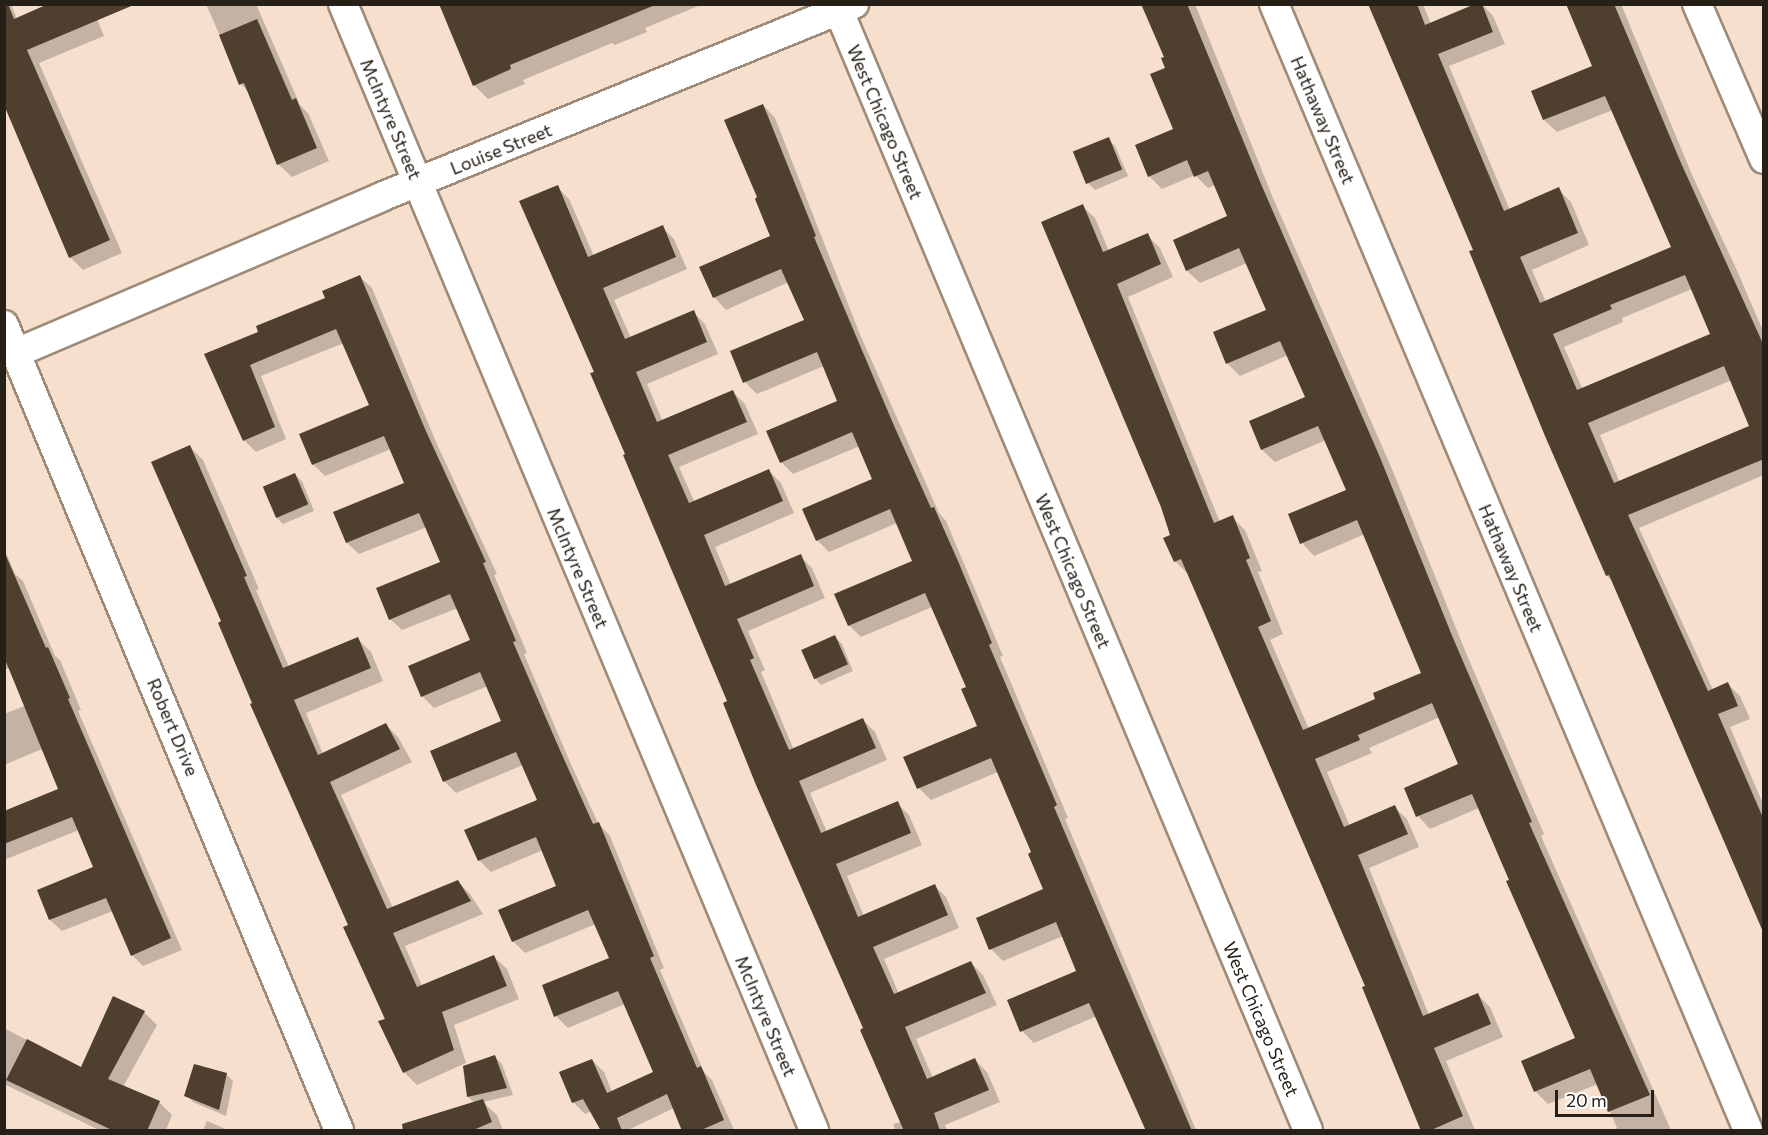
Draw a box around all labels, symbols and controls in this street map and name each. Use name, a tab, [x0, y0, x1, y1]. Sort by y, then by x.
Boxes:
street label: West Chicago Street	[843, 41, 927, 203]
street label: Hathaway Street	[1286, 53, 1360, 187]
street label: McIntyre Street	[356, 55, 426, 183]
street label: Louise Street	[447, 119, 555, 179]
street label: West Chicago Street	[1031, 490, 1115, 652]
street label: Hathaway Street	[1474, 501, 1548, 635]
street label: McIntyre Street	[543, 504, 613, 632]
street label: Robert Drive	[143, 675, 203, 779]
street label: West Chicago Street	[1219, 938, 1303, 1100]
street label: McIntyre Street	[731, 952, 801, 1080]
scale bar	[1558, 1078, 1657, 1116]
text: 20 m	[1566, 1089, 1607, 1111]

